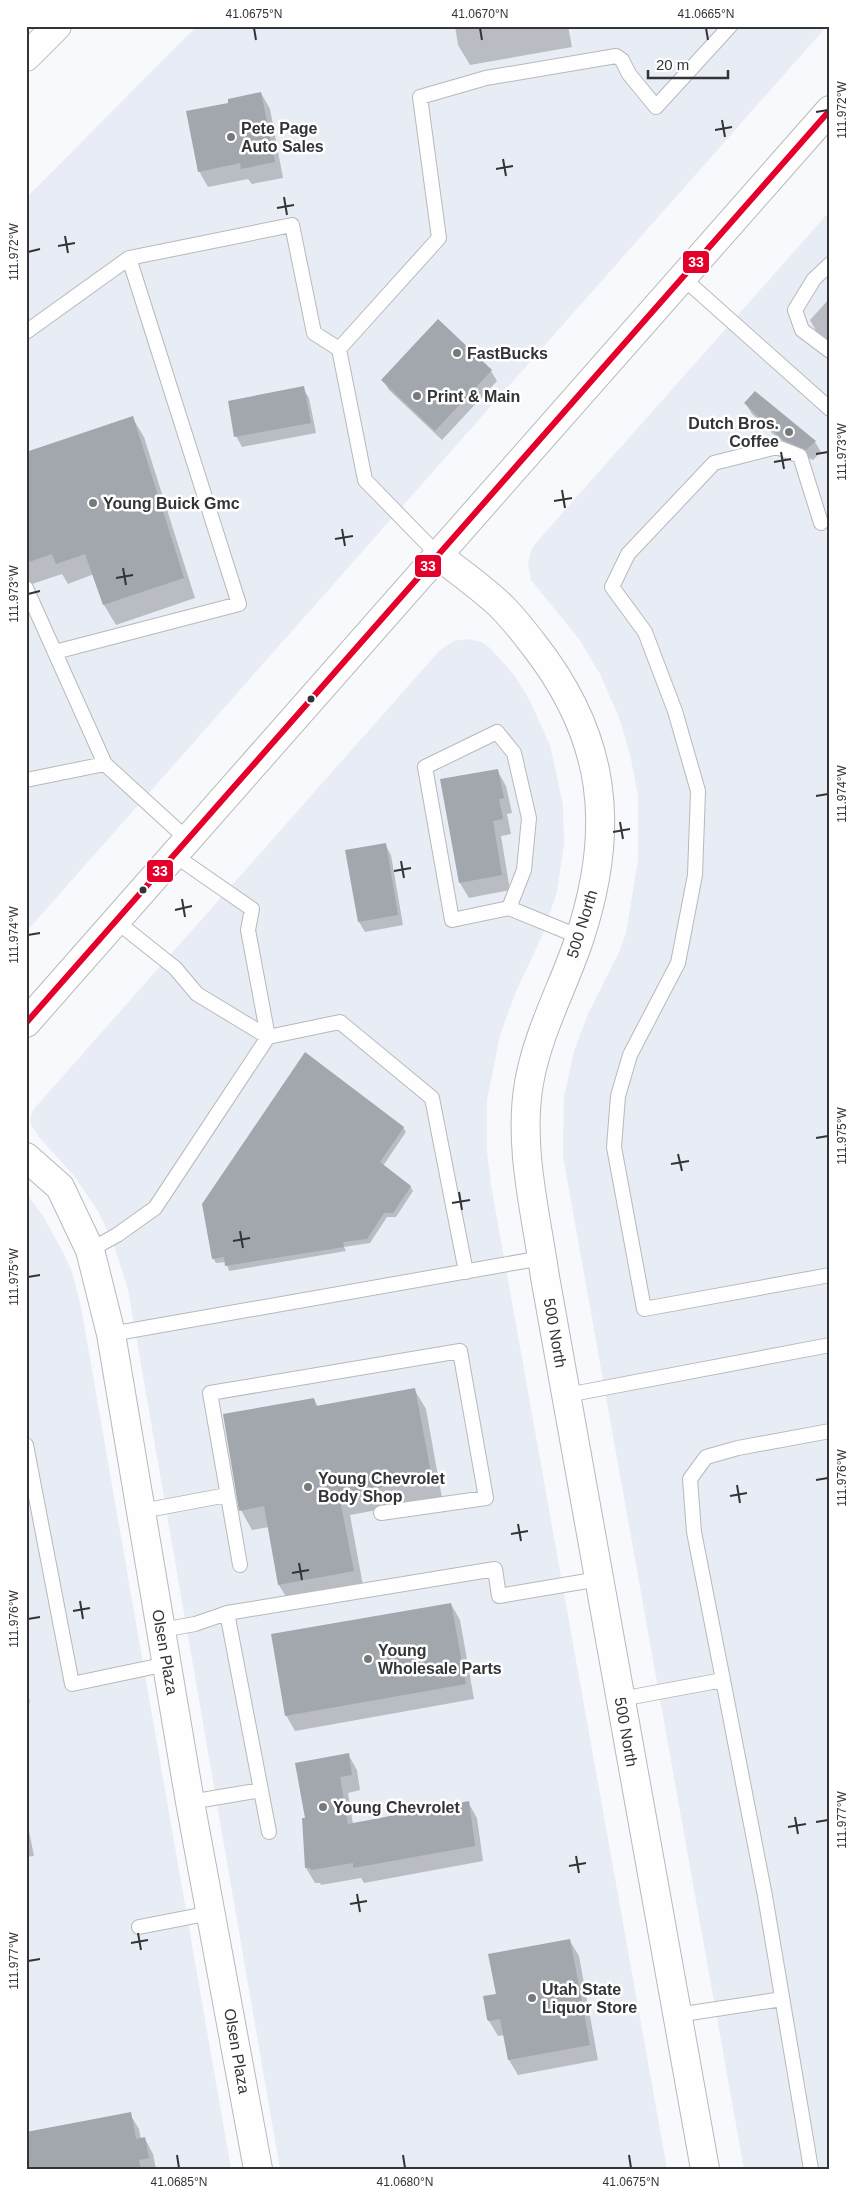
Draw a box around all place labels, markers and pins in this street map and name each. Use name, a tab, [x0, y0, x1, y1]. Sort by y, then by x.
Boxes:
place label: Pete Page Auto Sales	[241, 120, 324, 155]
marker: Pete Page Auto Sales	[225, 131, 237, 143]
place label: FastBucks	[467, 345, 548, 362]
marker: FastBucks	[451, 347, 463, 359]
place label: Print & Main	[427, 388, 520, 405]
marker: Print & Main	[411, 390, 423, 402]
place label: Dutch Bros. Coffee	[688, 415, 779, 450]
marker: Dutch Bros. Coffee	[783, 426, 795, 438]
place label: Young Buick Gmc	[103, 495, 240, 512]
marker: Young Buick Gmc	[87, 497, 99, 509]
unlabelled marker	[306, 694, 316, 704]
unlabelled marker	[138, 885, 148, 895]
place label: Young Chevrolet Body Shop	[318, 1470, 445, 1505]
marker: Young Chevrolet Body Shop	[302, 1481, 314, 1493]
place label: Young Wholesale Parts	[378, 1642, 502, 1677]
marker: Young Wholesale Parts	[362, 1653, 374, 1665]
place label: Young Chevrolet	[333, 1799, 460, 1816]
marker: Young Chevrolet	[317, 1801, 329, 1813]
place label: Utah State Liquor Store	[542, 1981, 637, 2016]
marker: Utah State Liquor Store	[526, 1992, 538, 2004]

